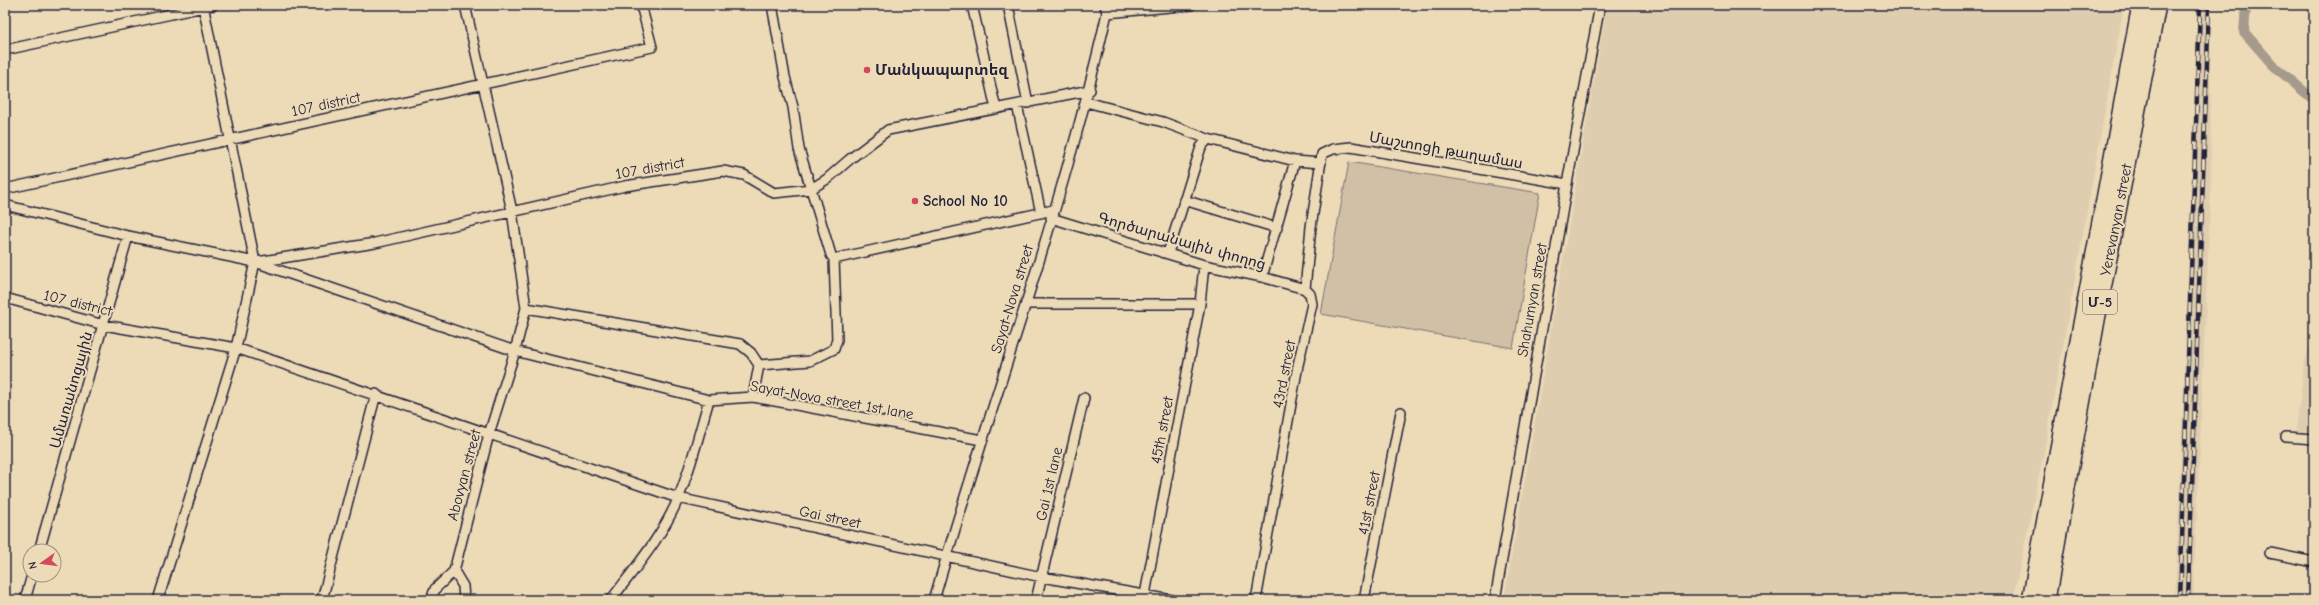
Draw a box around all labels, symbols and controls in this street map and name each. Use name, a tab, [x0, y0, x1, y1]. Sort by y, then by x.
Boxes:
place label: Մանկապարտեզ	[875, 61, 1009, 79]
marker: Մանկապարտեզ	[862, 65, 872, 75]
street label: 107 district	[290, 88, 363, 120]
street label: Մաշտոցի թաղամաս	[1368, 128, 1524, 172]
street label: 107 district	[614, 153, 687, 183]
street label: Yerevanyan street	[2096, 162, 2136, 278]
place label: School No 10	[923, 192, 1008, 210]
marker: School No 10	[910, 196, 920, 206]
street label: Գործարանային փողոց	[1096, 208, 1268, 274]
street label: Shahumyan street	[1513, 241, 1551, 358]
street label: Sayat-Nova street	[987, 242, 1037, 355]
street label: 107 district	[42, 286, 115, 320]
road number: Մ-5	[2083, 290, 2117, 314]
street label: Ամառանոցային	[46, 329, 96, 451]
street label: 43rd street	[1269, 338, 1300, 410]
street label: Sayat-Nova street 1st lane	[749, 377, 916, 423]
street label: 45th street	[1147, 394, 1177, 465]
street label: Abovyan street	[443, 427, 485, 523]
street label: Gai 1st lane	[1032, 445, 1066, 523]
street label: 41st street	[1354, 469, 1384, 536]
street label: Gai street	[798, 502, 863, 532]
north arrow	[22, 543, 62, 583]
text: N	[26, 560, 40, 570]

